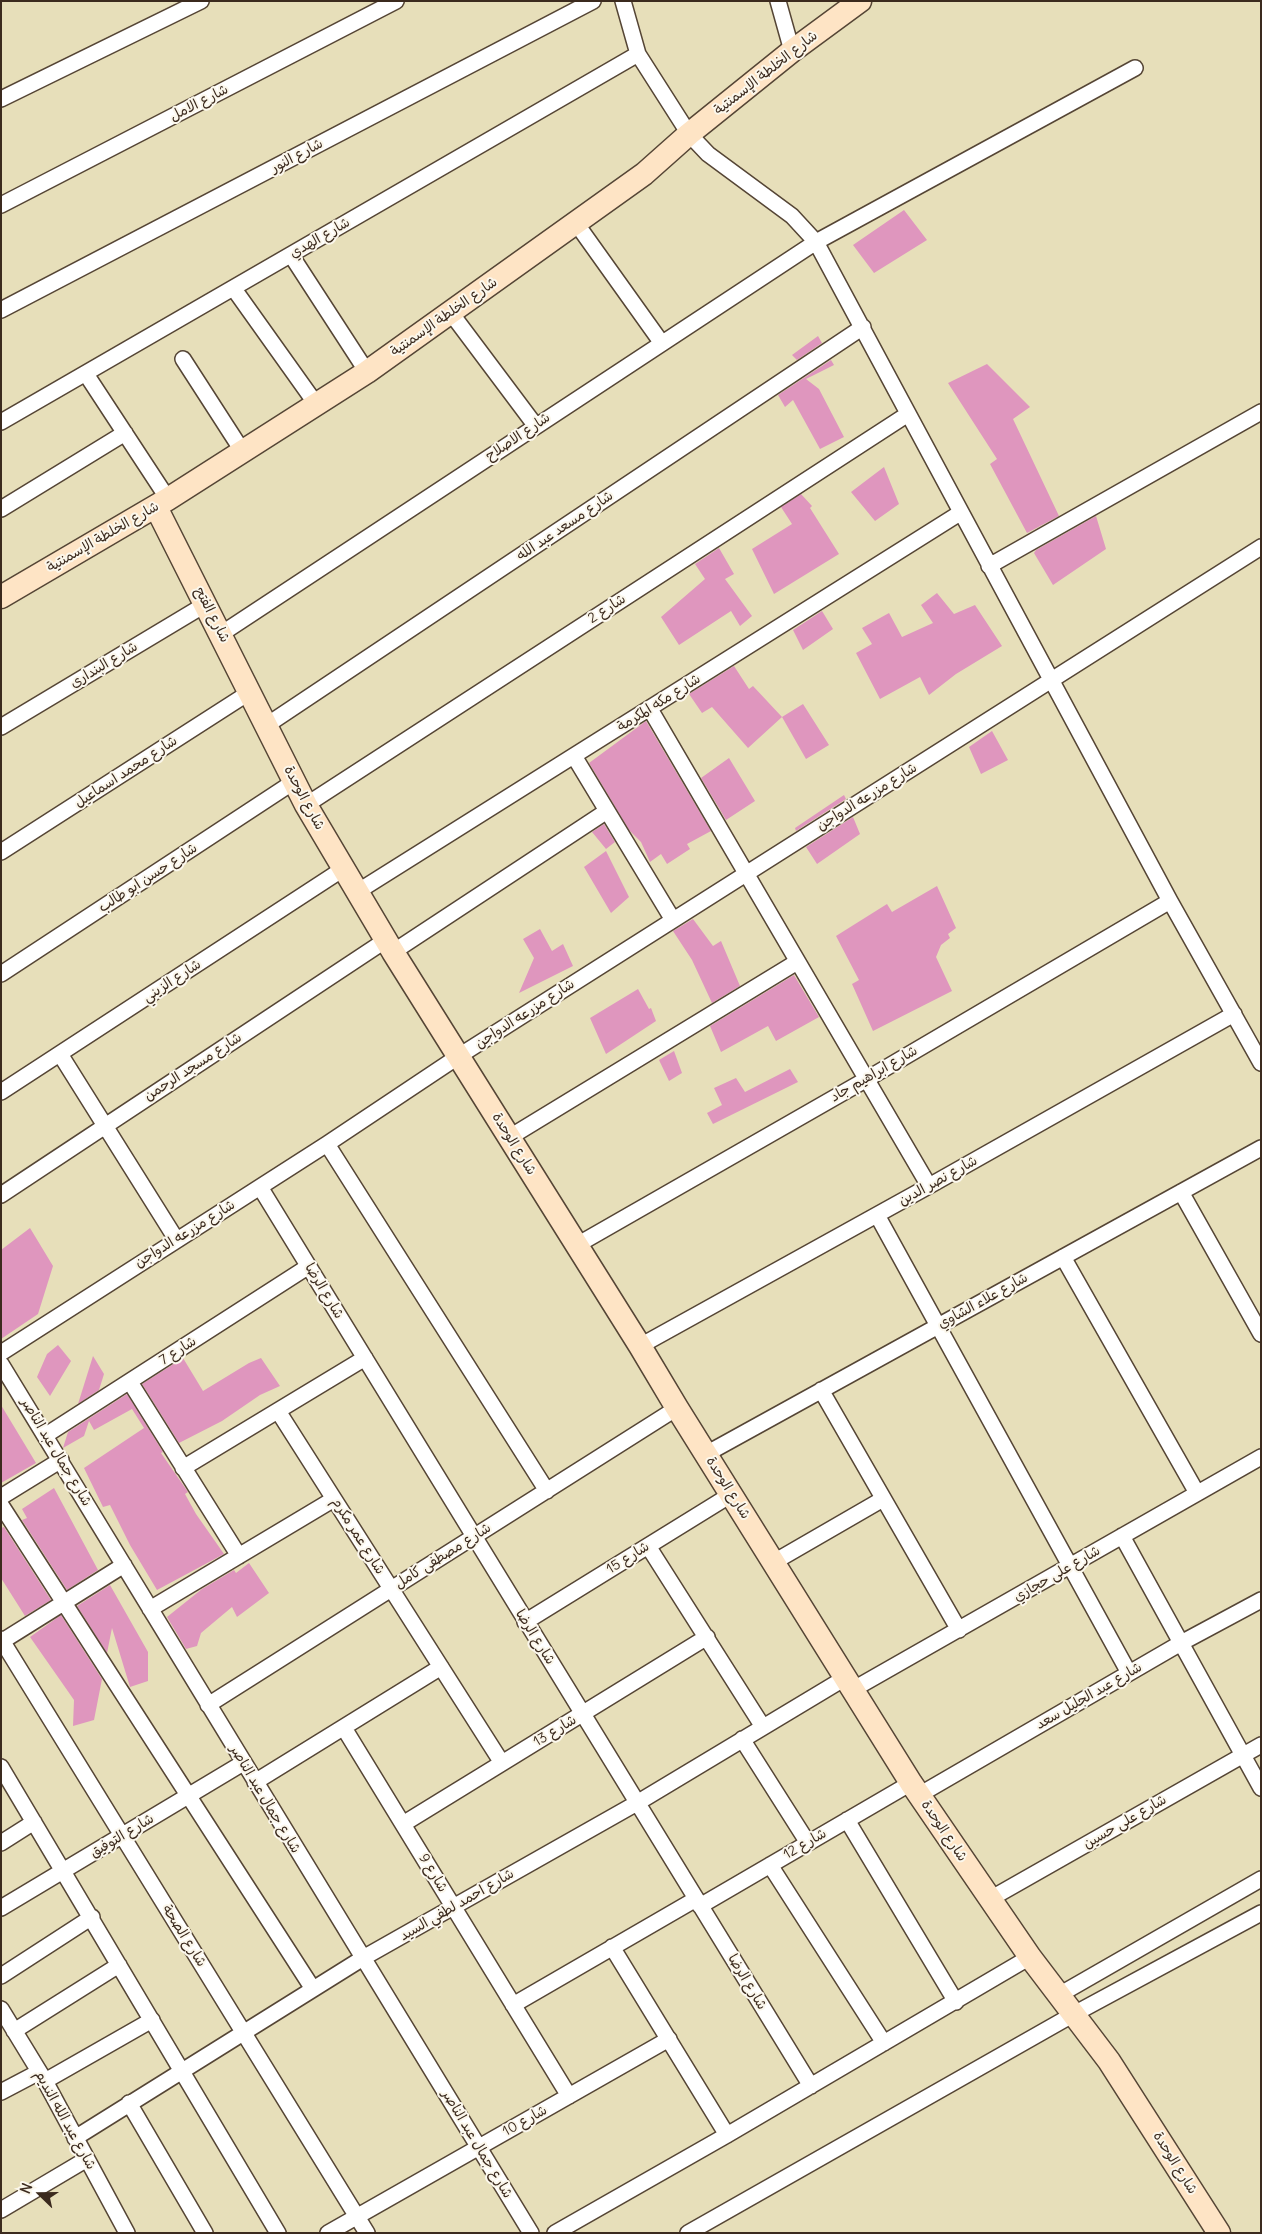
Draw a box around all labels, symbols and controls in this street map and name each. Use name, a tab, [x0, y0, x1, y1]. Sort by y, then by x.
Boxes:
street label: شارع الخلطة الإسمنتية	[711, 27, 821, 119]
street label: شارع الامل	[167, 81, 231, 125]
street label: شارع النور	[268, 135, 326, 177]
street label: شارع الهدي	[287, 214, 353, 262]
street label: شارع الخلطة الإسمنتية	[387, 274, 501, 360]
street label: شارع الاصلاح	[482, 409, 554, 465]
street label: شارع مسعد عبد الله	[514, 488, 616, 564]
street label: شارع الخلطة الإسمنتية	[44, 498, 162, 576]
street label: شارع الفتح	[191, 584, 233, 646]
street label: شارع 2	[585, 591, 629, 627]
street label: شارع البندارى	[67, 638, 141, 692]
street label: شارع مكه المكرمة	[614, 671, 704, 735]
street label: شارع محمد اسماعيل	[71, 733, 181, 811]
street label: شارع مزرعه الدواجن	[814, 759, 920, 835]
street label: شارع الوحدة	[280, 763, 328, 833]
street label: شارع حسن ابو طالب	[95, 840, 201, 916]
street label: شارع الزيني	[140, 956, 204, 1006]
street label: شارع مزرعه الدواجن	[472, 976, 578, 1052]
street label: شارع مسجد الرحمن	[141, 1029, 245, 1105]
street label: شارع ابراهيم جاد	[827, 1042, 921, 1106]
street label: شارع الوحدة	[488, 1110, 540, 1178]
street label: شارع نصر الدين	[896, 1152, 980, 1210]
street label: شارع مزرعه الدواجن	[132, 1196, 238, 1272]
street label: شارع الرضا	[301, 1260, 347, 1322]
street label: شارع علاء الشاوي	[935, 1269, 1031, 1333]
street label: شارع 7	[156, 1333, 200, 1369]
street label: شارع جمال عبد الناصر	[17, 1395, 95, 1509]
street label: شارع الوحدة	[702, 1454, 754, 1522]
street label: شارع عمر مكرم	[328, 1494, 388, 1578]
street label: شارع مصطفى كامل	[392, 1520, 494, 1592]
street label: شارع 15	[604, 1538, 652, 1578]
street label: شارع على حجازي	[1011, 1542, 1103, 1606]
street label: شارع الرضا	[511, 1606, 559, 1668]
street label: شارع عبد الجليل سعد	[1033, 1659, 1145, 1733]
street label: شارع 13	[530, 1712, 580, 1750]
street label: شارع جمال عبد الناصر	[226, 1742, 304, 1856]
street label: شارع على حسين	[1080, 1791, 1170, 1853]
street label: شارع الوحدة	[917, 1797, 971, 1865]
street label: شارع التوفيق	[87, 1810, 157, 1862]
street label: شارع 12	[781, 1825, 829, 1863]
street label: شارع 9	[415, 1851, 451, 1895]
street label: شارع احمد لطفي السيد	[397, 1865, 517, 1945]
street label: شارع الصحة	[158, 1902, 210, 1970]
street label: شارع الرضا	[724, 1951, 770, 2013]
street label: شارع عبد الله النديم	[31, 2067, 99, 2173]
street label: شارع جمال عبد الناصر	[438, 2087, 516, 2201]
street label: شارع 10	[500, 2102, 550, 2140]
street label: شارع الوحدة	[1149, 2129, 1201, 2197]
north arrow	[15, 2169, 65, 2219]
text: N	[16, 2181, 36, 2196]

